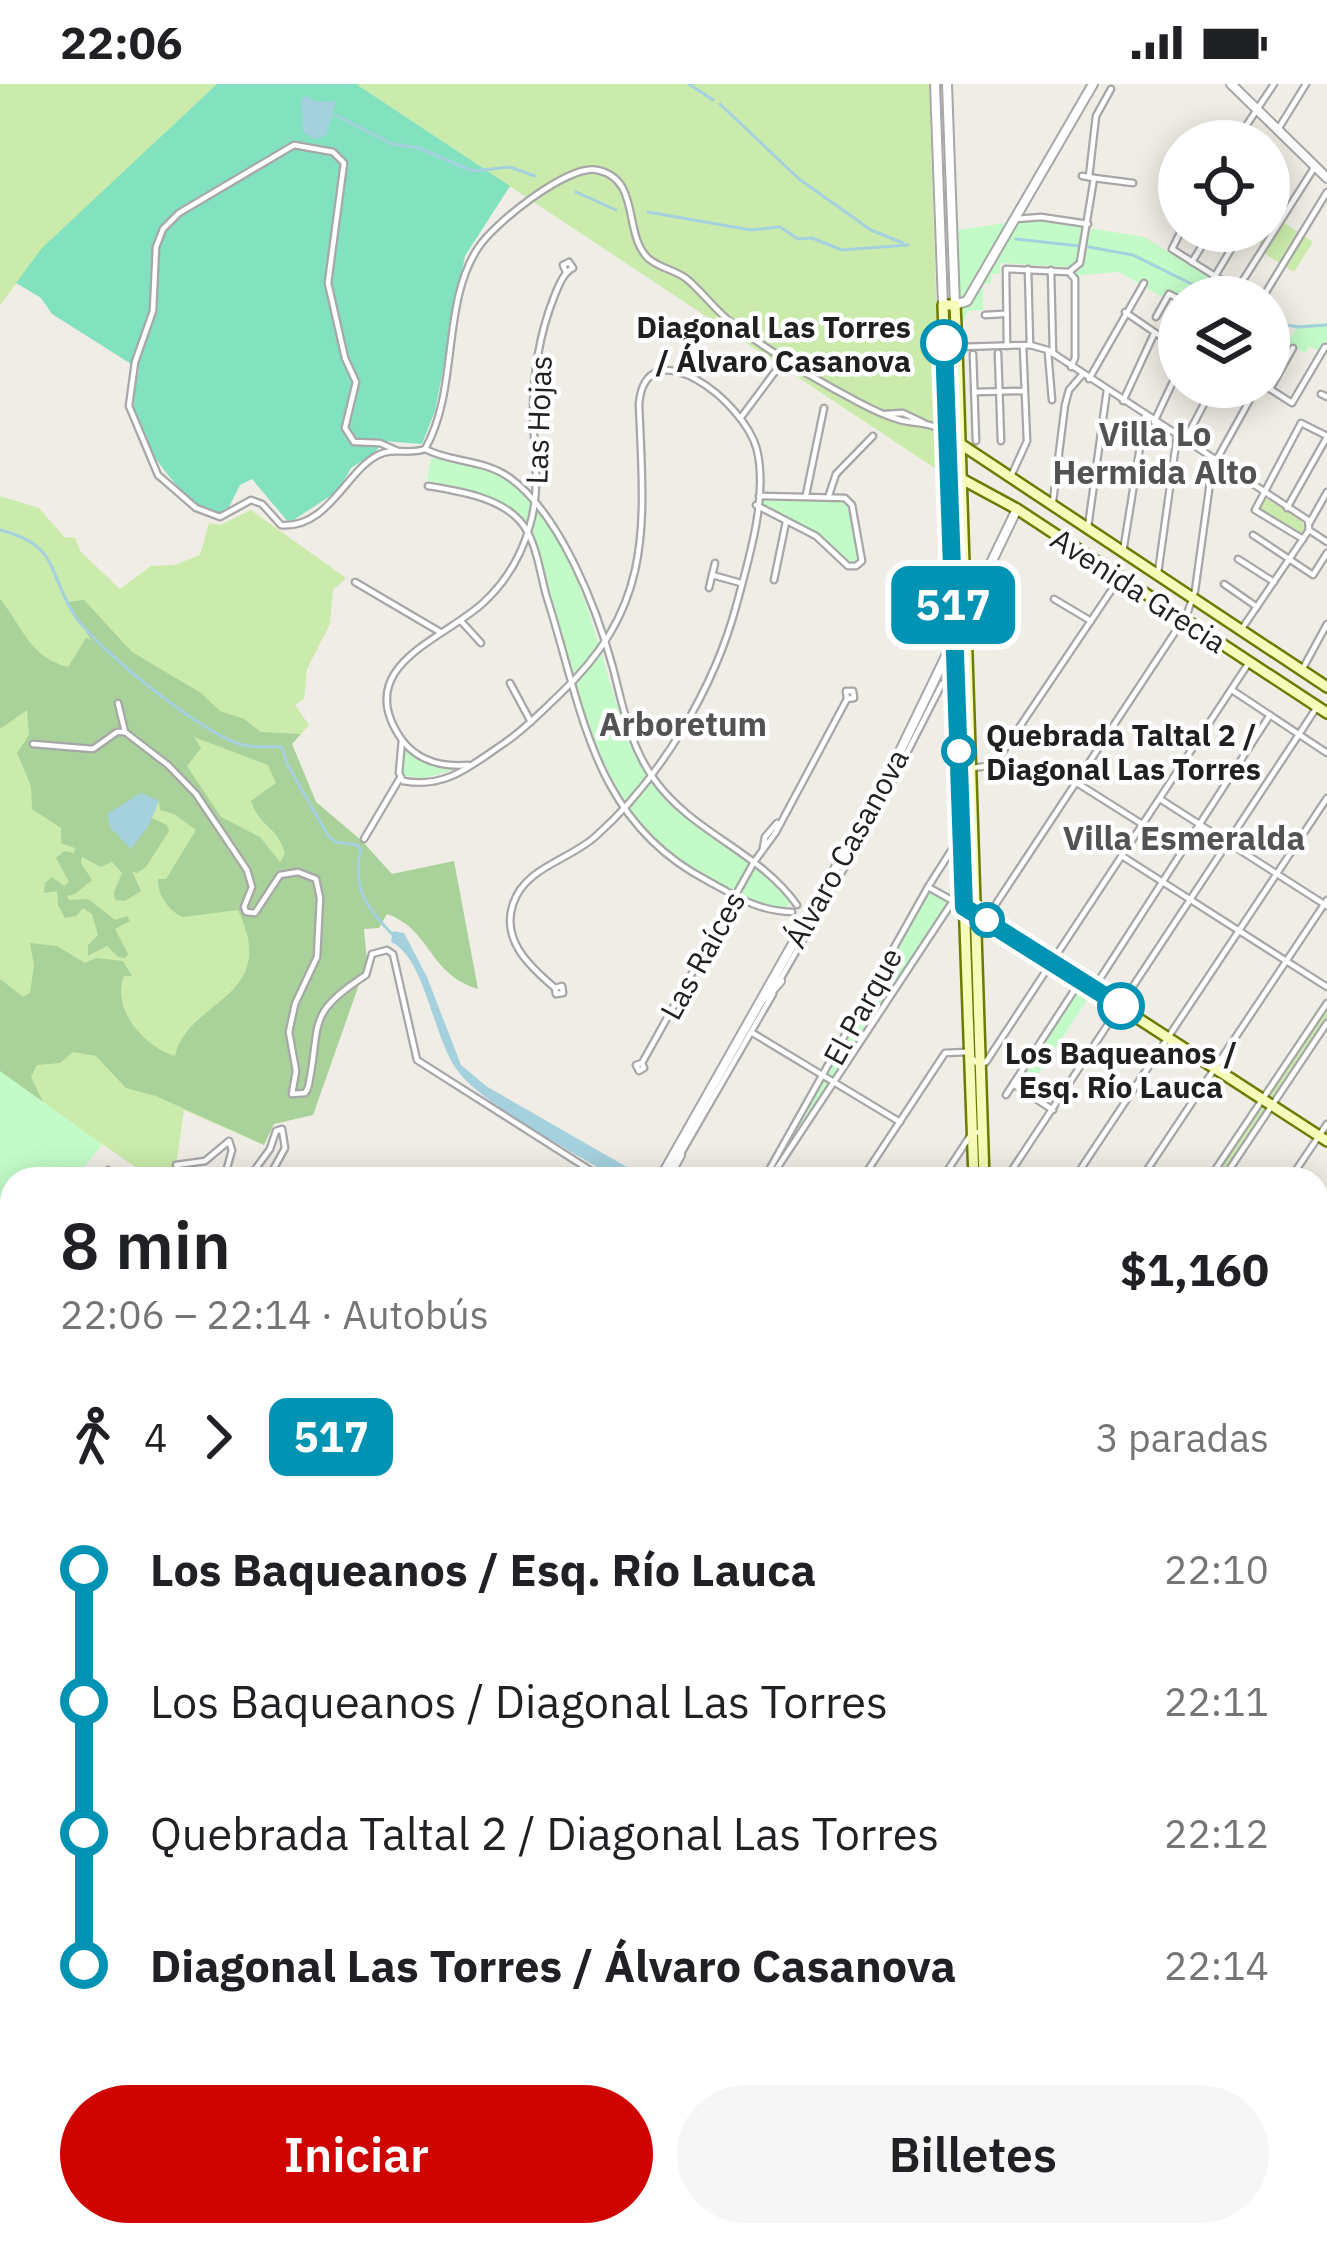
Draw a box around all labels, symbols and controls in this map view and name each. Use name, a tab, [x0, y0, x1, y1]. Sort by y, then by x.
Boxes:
text: 22:06	[60, 13, 183, 71]
map controls	[1158, 120, 1290, 408]
button: locate	[1158, 120, 1290, 252]
button: layers	[1158, 276, 1290, 408]
place label: Diagonal Las Torres / Álvaro Casanova	[636, 307, 911, 380]
marker: Diagonal Las Torres / Álvaro Casanova	[922, 321, 966, 365]
street label: Las Hojas	[516, 355, 560, 485]
district label: Villa Lo Hermida Alto	[1053, 412, 1257, 493]
street label: Avenida Grecia	[1044, 519, 1234, 661]
line badge: 517	[884, 566, 1022, 644]
text: 517	[915, 577, 991, 632]
district label: Arboretum	[599, 702, 767, 745]
place label: Quebrada Taltal 2 / Diagonal Las Torres	[986, 715, 1261, 788]
marker: Quebrada Taltal 2 / Diagonal Las Torres	[943, 735, 975, 767]
street label: Álvaro Casanova	[775, 742, 917, 954]
district label: Villa Esmeralda	[1063, 816, 1305, 859]
street label: Las Raíces	[651, 884, 753, 1026]
unlabelled marker	[971, 904, 1003, 936]
street label: El Parque	[814, 940, 910, 1072]
marker: Los Baqueanos / Esq. Río Lauca	[1099, 984, 1143, 1028]
place label: Los Baqueanos / Esq. Río Lauca	[1005, 1033, 1237, 1106]
text: 8 min	[60, 1201, 231, 1287]
text: $1,160	[1120, 1240, 1269, 1298]
text: 22:06 – 22:14 · Autobús	[60, 1289, 489, 1340]
icon: walk	[60, 1404, 126, 1470]
icon: forward	[185, 1404, 251, 1470]
text: 517	[293, 1409, 369, 1464]
text: 4	[144, 1412, 167, 1463]
text: 3 paradas	[1096, 1412, 1269, 1463]
text: Los Baqueanos / Esq. Río Lauca	[150, 1540, 816, 1598]
text: 22:10	[1164, 1544, 1269, 1595]
text: Los Baqueanos / Diagonal Las Torres	[150, 1672, 888, 1730]
text: 22:11	[1164, 1676, 1269, 1727]
text: Quebrada Taltal 2 / Diagonal Las Torres	[150, 1804, 939, 1862]
text: 22:12	[1164, 1808, 1269, 1859]
text: Diagonal Las Torres / Álvaro Casanova	[150, 1936, 956, 1994]
text: 22:14	[1164, 1940, 1269, 1991]
button: Iniciar	[60, 2085, 653, 2223]
button: Billetes	[677, 2085, 1269, 2223]

